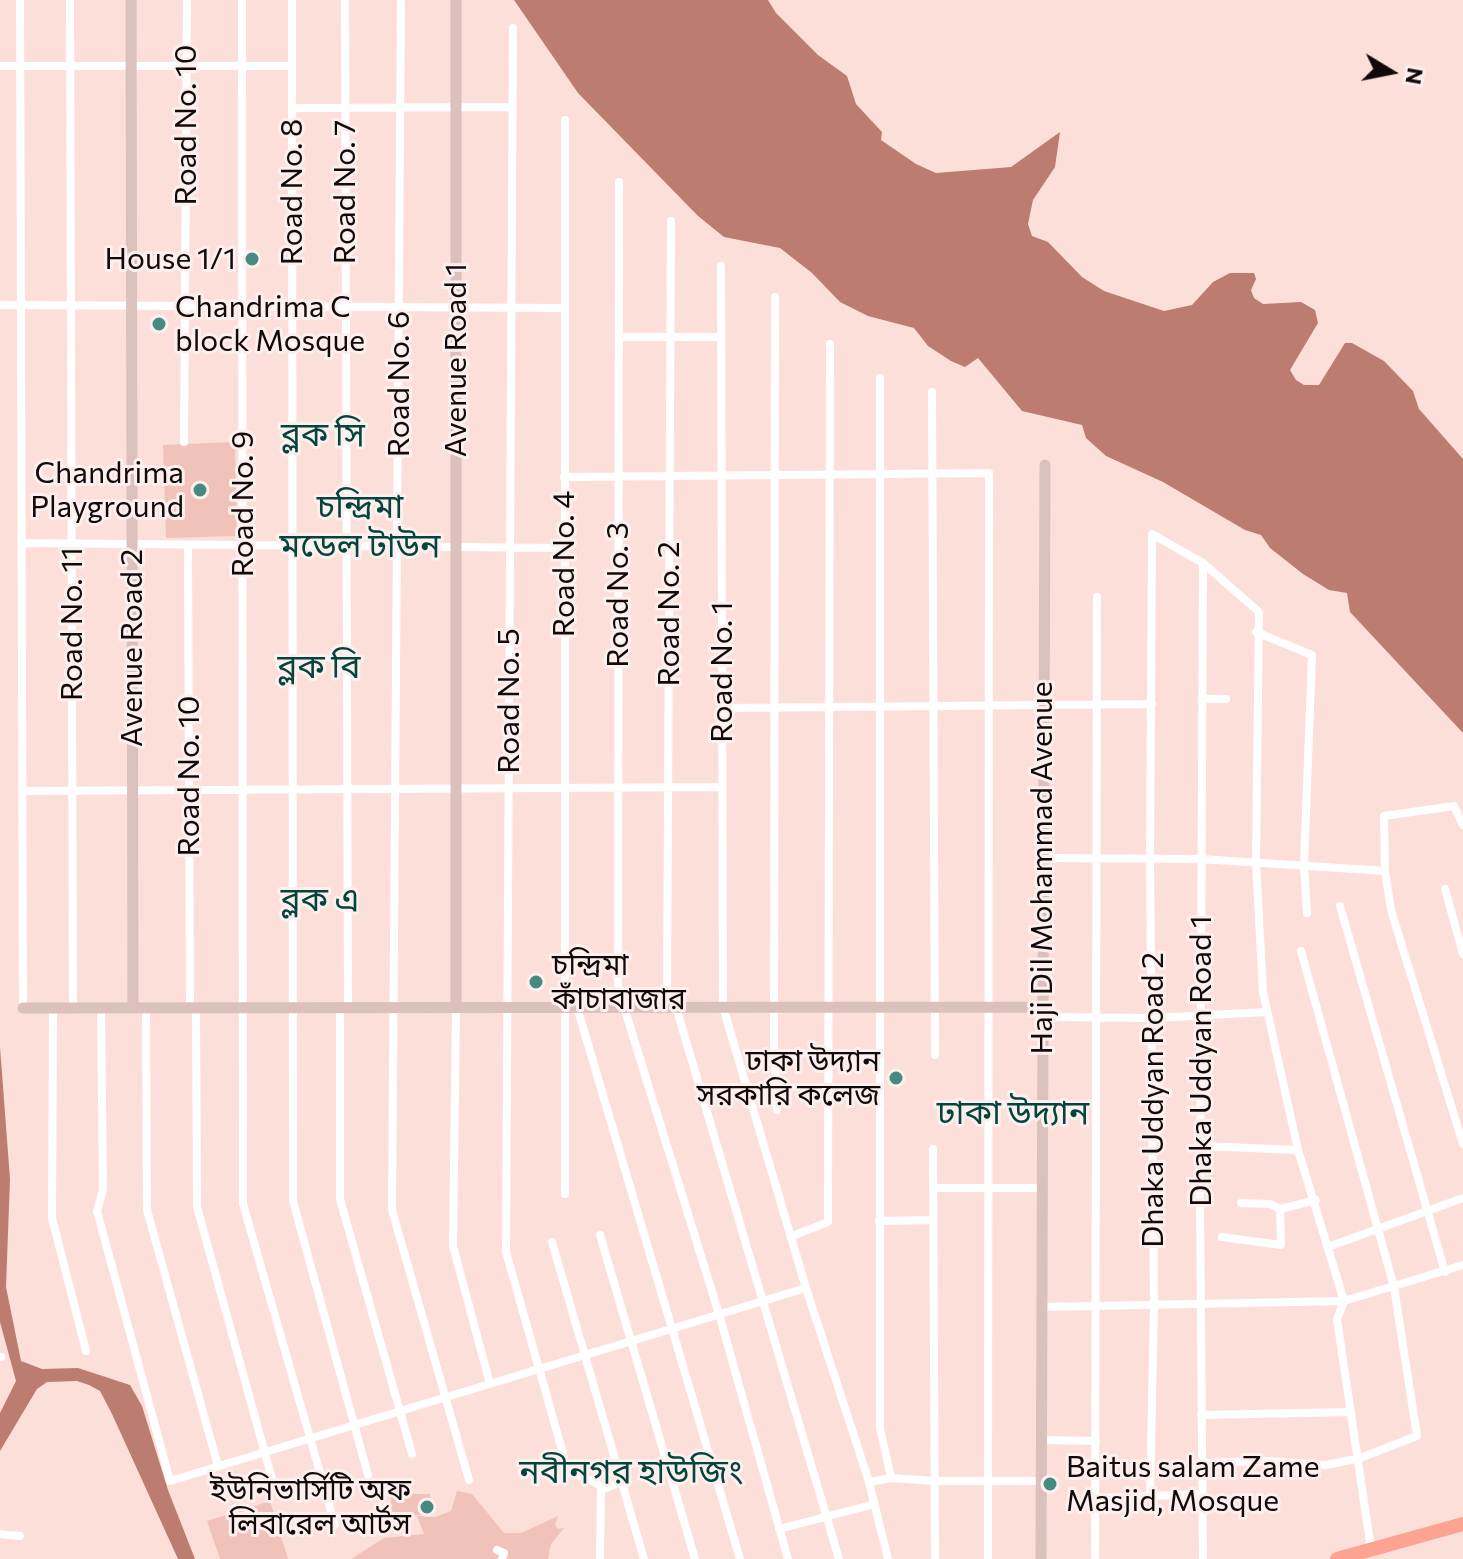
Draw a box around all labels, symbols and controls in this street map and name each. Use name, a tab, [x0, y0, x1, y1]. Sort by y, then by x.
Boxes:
north arrow	[1351, 32, 1431, 112]
street label: Road No. 10	[168, 45, 204, 205]
text: N	[1400, 66, 1430, 87]
street label: Road No. 8	[274, 119, 310, 265]
street label: Road No. 7	[327, 120, 363, 264]
place label: House 1/1	[105, 241, 236, 277]
marker: House 1/1	[243, 250, 261, 268]
street label: Avenue Road 1	[438, 263, 474, 457]
place label: Chandrima C block Mosque	[175, 289, 365, 360]
street label: Road No. 6	[381, 311, 417, 457]
marker: Chandrima C block Mosque	[150, 315, 168, 333]
district label: ব্লক সি	[281, 415, 365, 455]
street label: Road No. 9	[225, 431, 261, 577]
place label: Chandrima Playground	[30, 455, 184, 526]
marker: Chandrima Playground	[191, 481, 209, 499]
district label: চন্দ্রিমা মডেল টাউন	[280, 487, 440, 566]
street label: Road No. 4	[546, 491, 582, 637]
street label: Road No. 3	[600, 522, 636, 668]
street label: Road No. 2	[651, 541, 687, 687]
street label: Road No. 11	[54, 547, 90, 701]
street label: Avenue Road 2	[114, 549, 150, 747]
street label: Road No. 1	[704, 601, 740, 743]
street label: Road No. 5	[491, 628, 527, 774]
district label: ব্লক বি	[277, 647, 361, 687]
street label: Haji Dil Mohammad Avenue	[1024, 681, 1060, 1055]
street label: Road No. 10	[171, 696, 207, 856]
district label: ব্লক এ	[281, 880, 359, 920]
street label: Dhaka Uddyan Road 1	[1183, 915, 1219, 1207]
place label: চন্দ্রিমা কাঁচাবাজার	[552, 947, 686, 1018]
street label: Dhaka Uddyan Road 2	[1135, 952, 1171, 1248]
marker: চন্দ্রিমা কাঁচাবাজার	[527, 973, 545, 991]
place label: ঢাকা উদ্যান সরকারি কলেজ	[697, 1043, 880, 1114]
marker: ঢাকা উদ্যান সরকারি কলেজ	[887, 1069, 905, 1087]
district label: ঢাকা উদ্যান	[937, 1093, 1089, 1133]
place label: Baitus salam Zame Masjid, Mosque	[1066, 1449, 1320, 1520]
district label: নবীনগর হাউজিং	[519, 1452, 743, 1492]
place label: ইউনিভার্সিটি অফ লিবারেল আর্টস	[210, 1472, 411, 1542]
marker: Baitus salam Zame Masjid, Mosque	[1041, 1475, 1059, 1493]
marker: ইউনিভার্সিটি অফ লিবারেল আর্টস	[418, 1498, 436, 1516]

